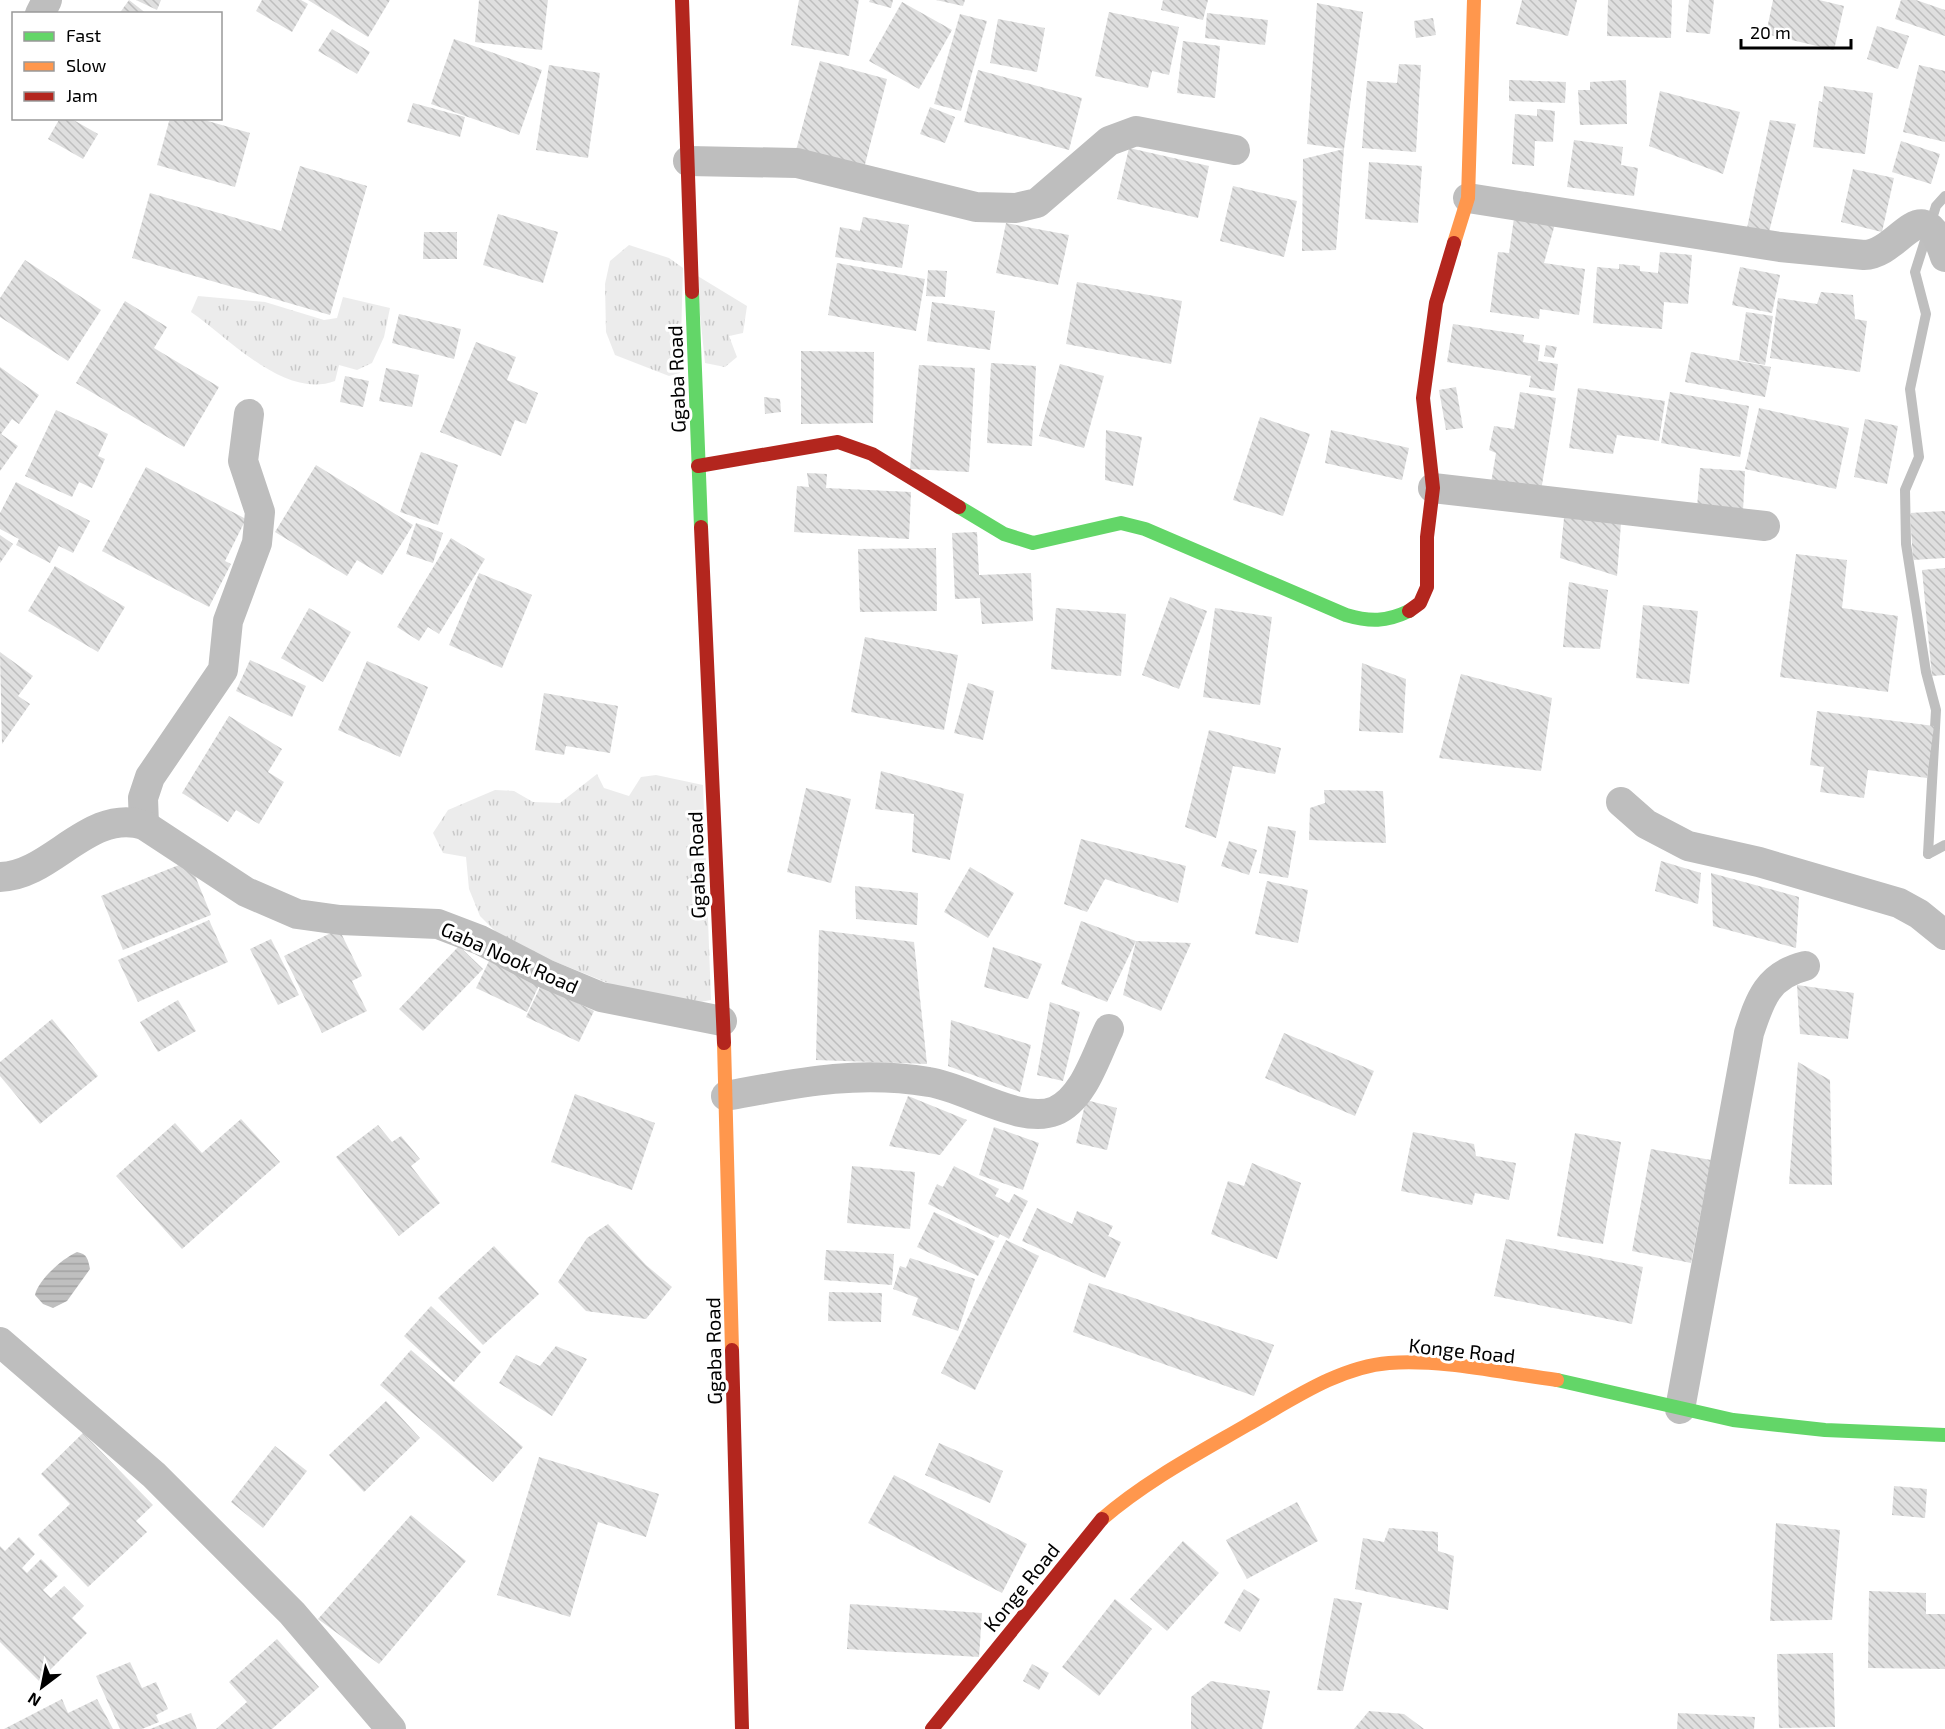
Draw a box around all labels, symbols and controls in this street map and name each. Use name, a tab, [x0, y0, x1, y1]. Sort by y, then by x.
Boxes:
legend	[12, 12, 222, 120]
scale bar	[1741, 12, 1850, 50]
text: 20 m	[1750, 21, 1791, 43]
text: Fast	[66, 24, 101, 46]
text: Slow	[66, 54, 107, 76]
text: Jam	[66, 84, 98, 106]
street label: Ggaba Road	[662, 325, 690, 433]
street label: Ggaba Road	[682, 811, 710, 919]
street label: Gaba Nook Road	[438, 916, 582, 998]
street label: Ggaba Road	[700, 1297, 726, 1405]
street label: Konge Road	[1408, 1332, 1516, 1368]
street label: Konge Road	[978, 1538, 1064, 1636]
north arrow	[12, 1657, 72, 1717]
text: N	[24, 1689, 44, 1711]

